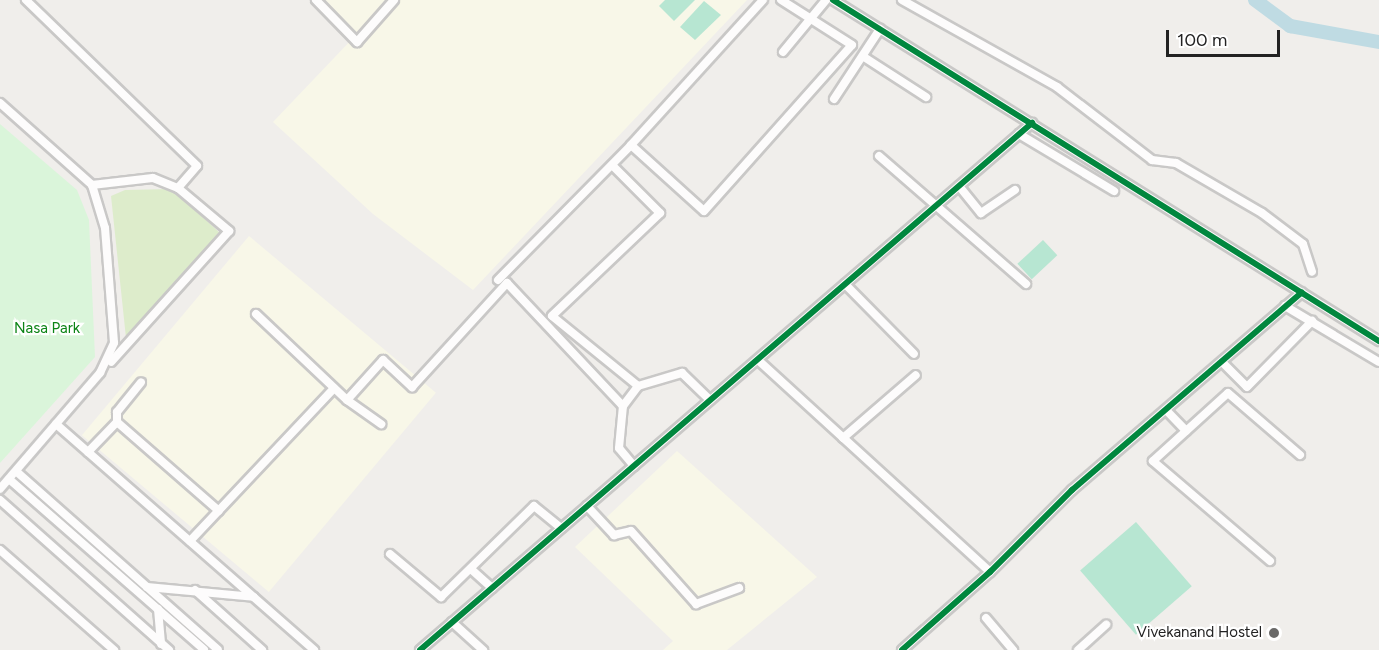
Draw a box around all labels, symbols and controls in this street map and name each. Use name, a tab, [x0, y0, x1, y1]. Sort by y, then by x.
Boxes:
scale bar	[1169, 18, 1283, 56]
text: 100 m	[1177, 29, 1227, 51]
park label: Nasa Park	[14, 320, 80, 338]
place label: Vivekanand Hostel	[1137, 624, 1262, 642]
marker: Vivekanand Hostel	[1267, 626, 1281, 640]

